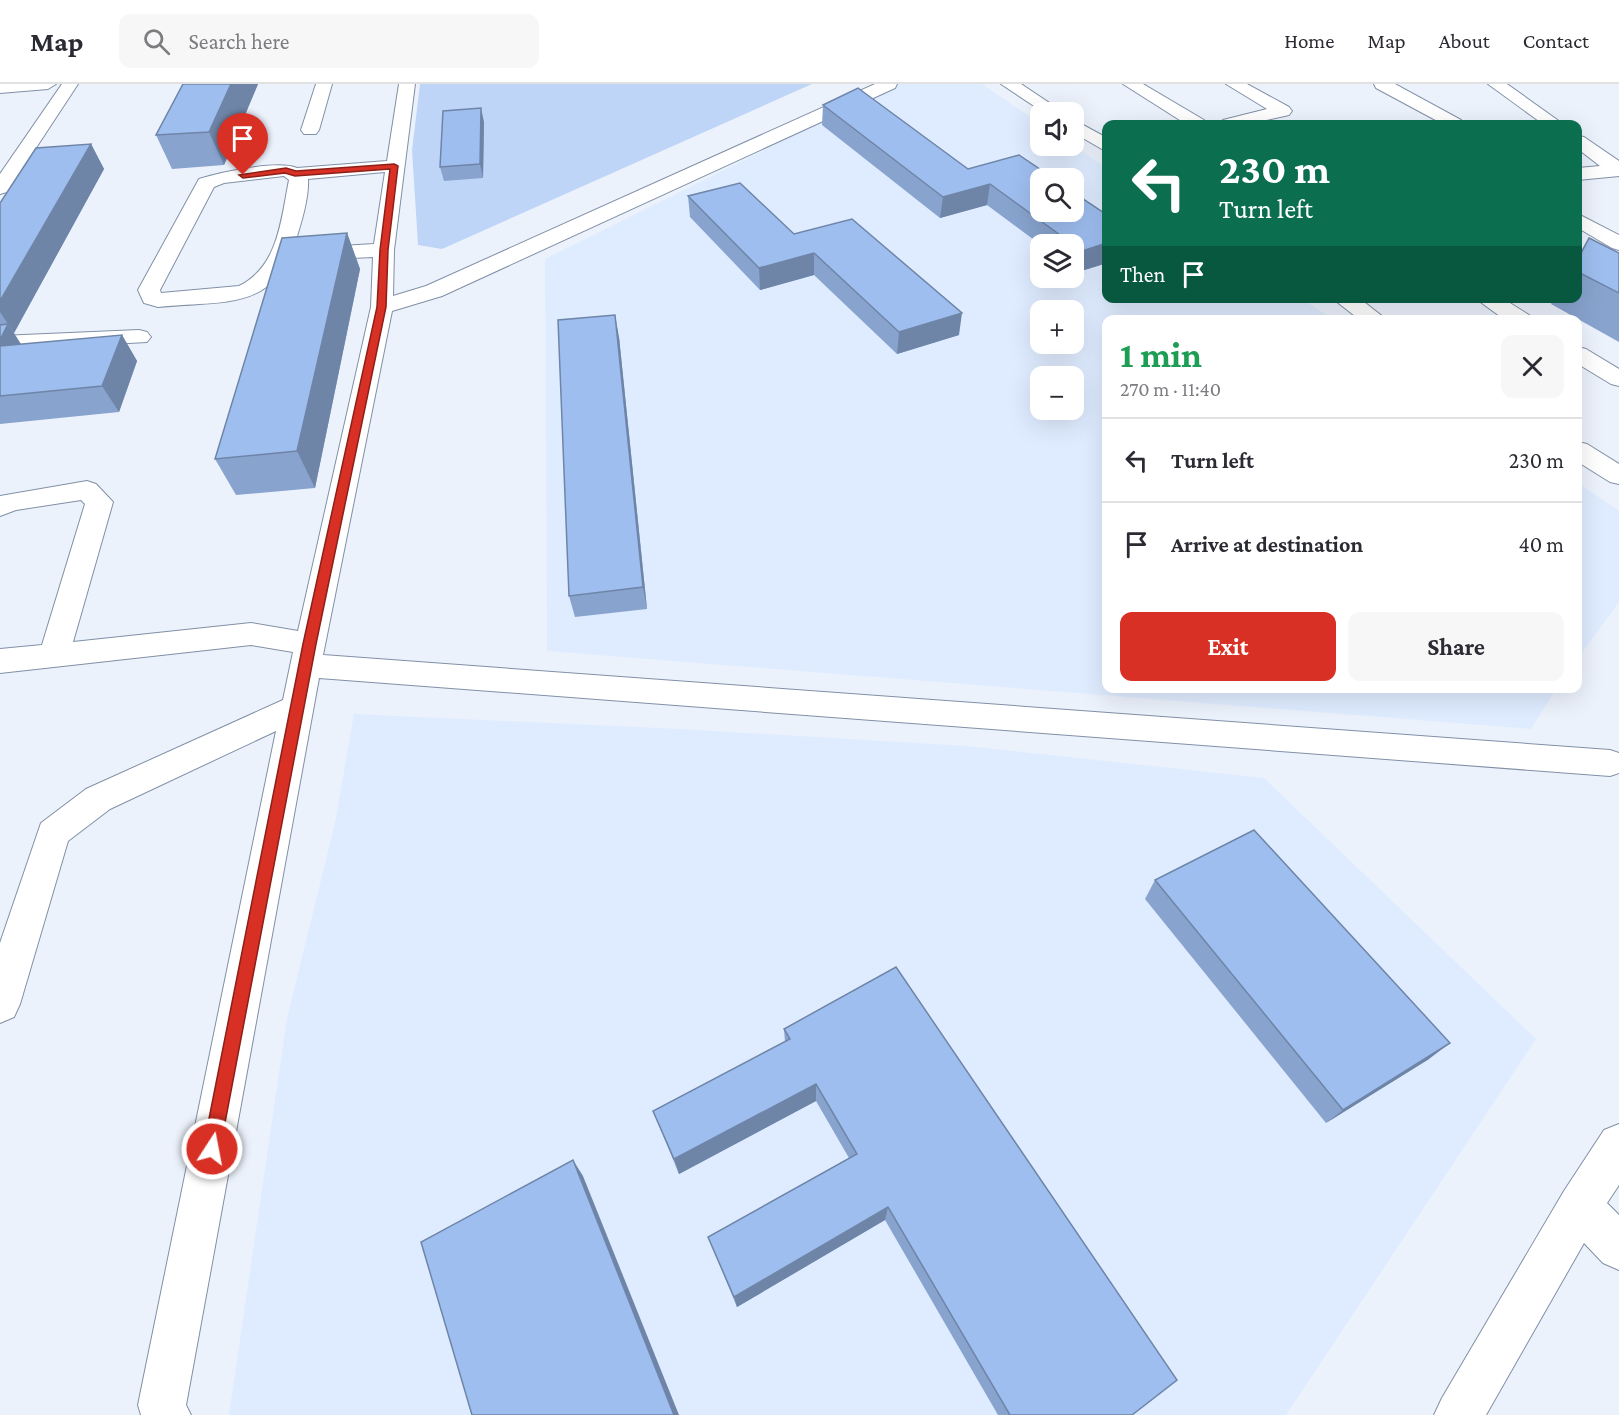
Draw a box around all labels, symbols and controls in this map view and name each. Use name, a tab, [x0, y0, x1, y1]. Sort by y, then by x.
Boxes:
search box	[119, 14, 539, 68]
icon: search	[140, 25, 173, 58]
text: Map	[30, 26, 83, 57]
text: Search here	[188, 29, 289, 54]
text: Home	[1284, 29, 1334, 53]
text: Map	[1367, 29, 1406, 53]
text: About	[1439, 29, 1490, 53]
text: Contact	[1523, 29, 1589, 53]
map controls	[1030, 102, 1084, 420]
button: sound	[1030, 102, 1084, 156]
pin	[217, 113, 268, 175]
icon: arrive	[226, 122, 259, 155]
icon: left	[1120, 144, 1198, 222]
text: 230 m	[1219, 145, 1330, 192]
button: search	[1030, 168, 1084, 222]
text: Turn left	[1219, 194, 1313, 224]
button: layers	[1030, 234, 1084, 288]
icon: arrive	[1177, 258, 1210, 291]
text: Then	[1120, 262, 1165, 287]
button: +	[1030, 300, 1084, 354]
text: 1 min	[1120, 335, 1202, 375]
button: close	[1501, 335, 1564, 398]
button: −	[1030, 366, 1084, 420]
text: 270 m · 11:40	[1120, 378, 1221, 400]
icon: left	[1120, 444, 1153, 477]
text: Turn left	[1171, 448, 1254, 473]
text: 230 m	[1509, 448, 1564, 473]
icon: arrive	[1120, 528, 1153, 561]
text: Arrive at destination	[1171, 532, 1363, 557]
text: 40 m	[1519, 532, 1564, 557]
button: Exit	[1120, 612, 1336, 681]
button: Share	[1348, 612, 1564, 681]
position arrow	[180, 1117, 244, 1181]

